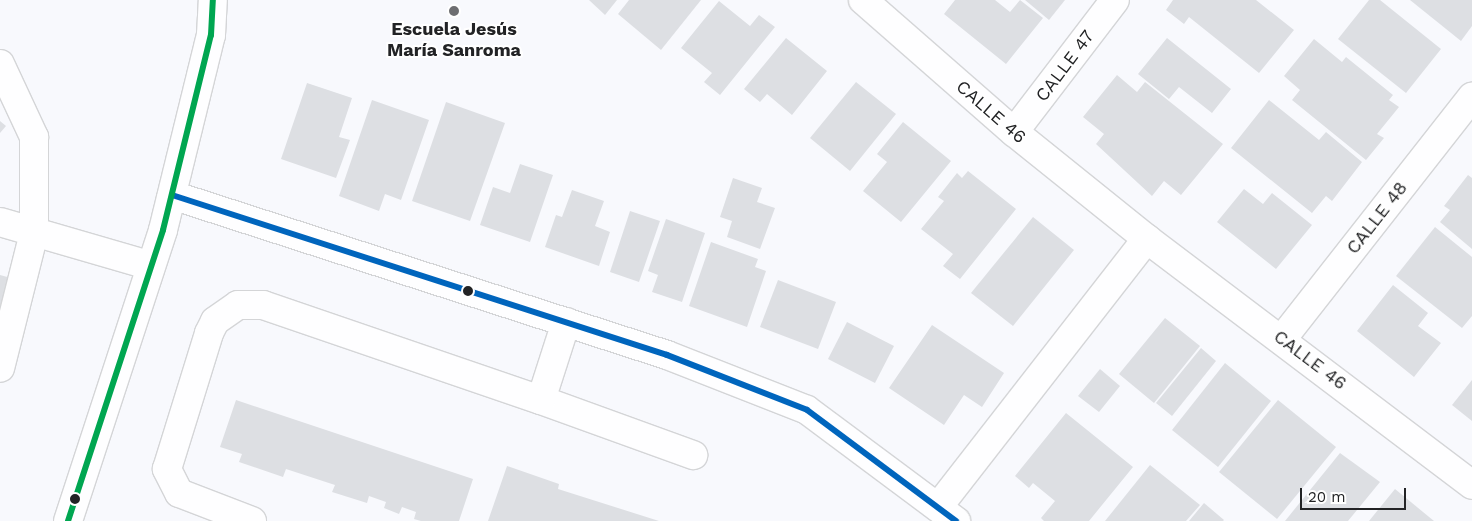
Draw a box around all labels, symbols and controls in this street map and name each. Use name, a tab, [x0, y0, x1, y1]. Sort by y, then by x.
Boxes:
marker: Escuela Jesús María Sanroma	[448, 5, 460, 17]
place label: Escuela Jesús María Sanroma	[387, 19, 521, 62]
street label: CALLE 47	[1031, 26, 1099, 106]
street label: CALLE 46	[952, 76, 1030, 148]
street label: CALLE 48	[1342, 178, 1412, 258]
unlabelled marker	[463, 286, 473, 296]
street label: CALLE 46	[1269, 326, 1351, 394]
scale bar	[1302, 478, 1408, 510]
text: 20 m	[1308, 488, 1346, 506]
unlabelled marker	[70, 494, 80, 504]

